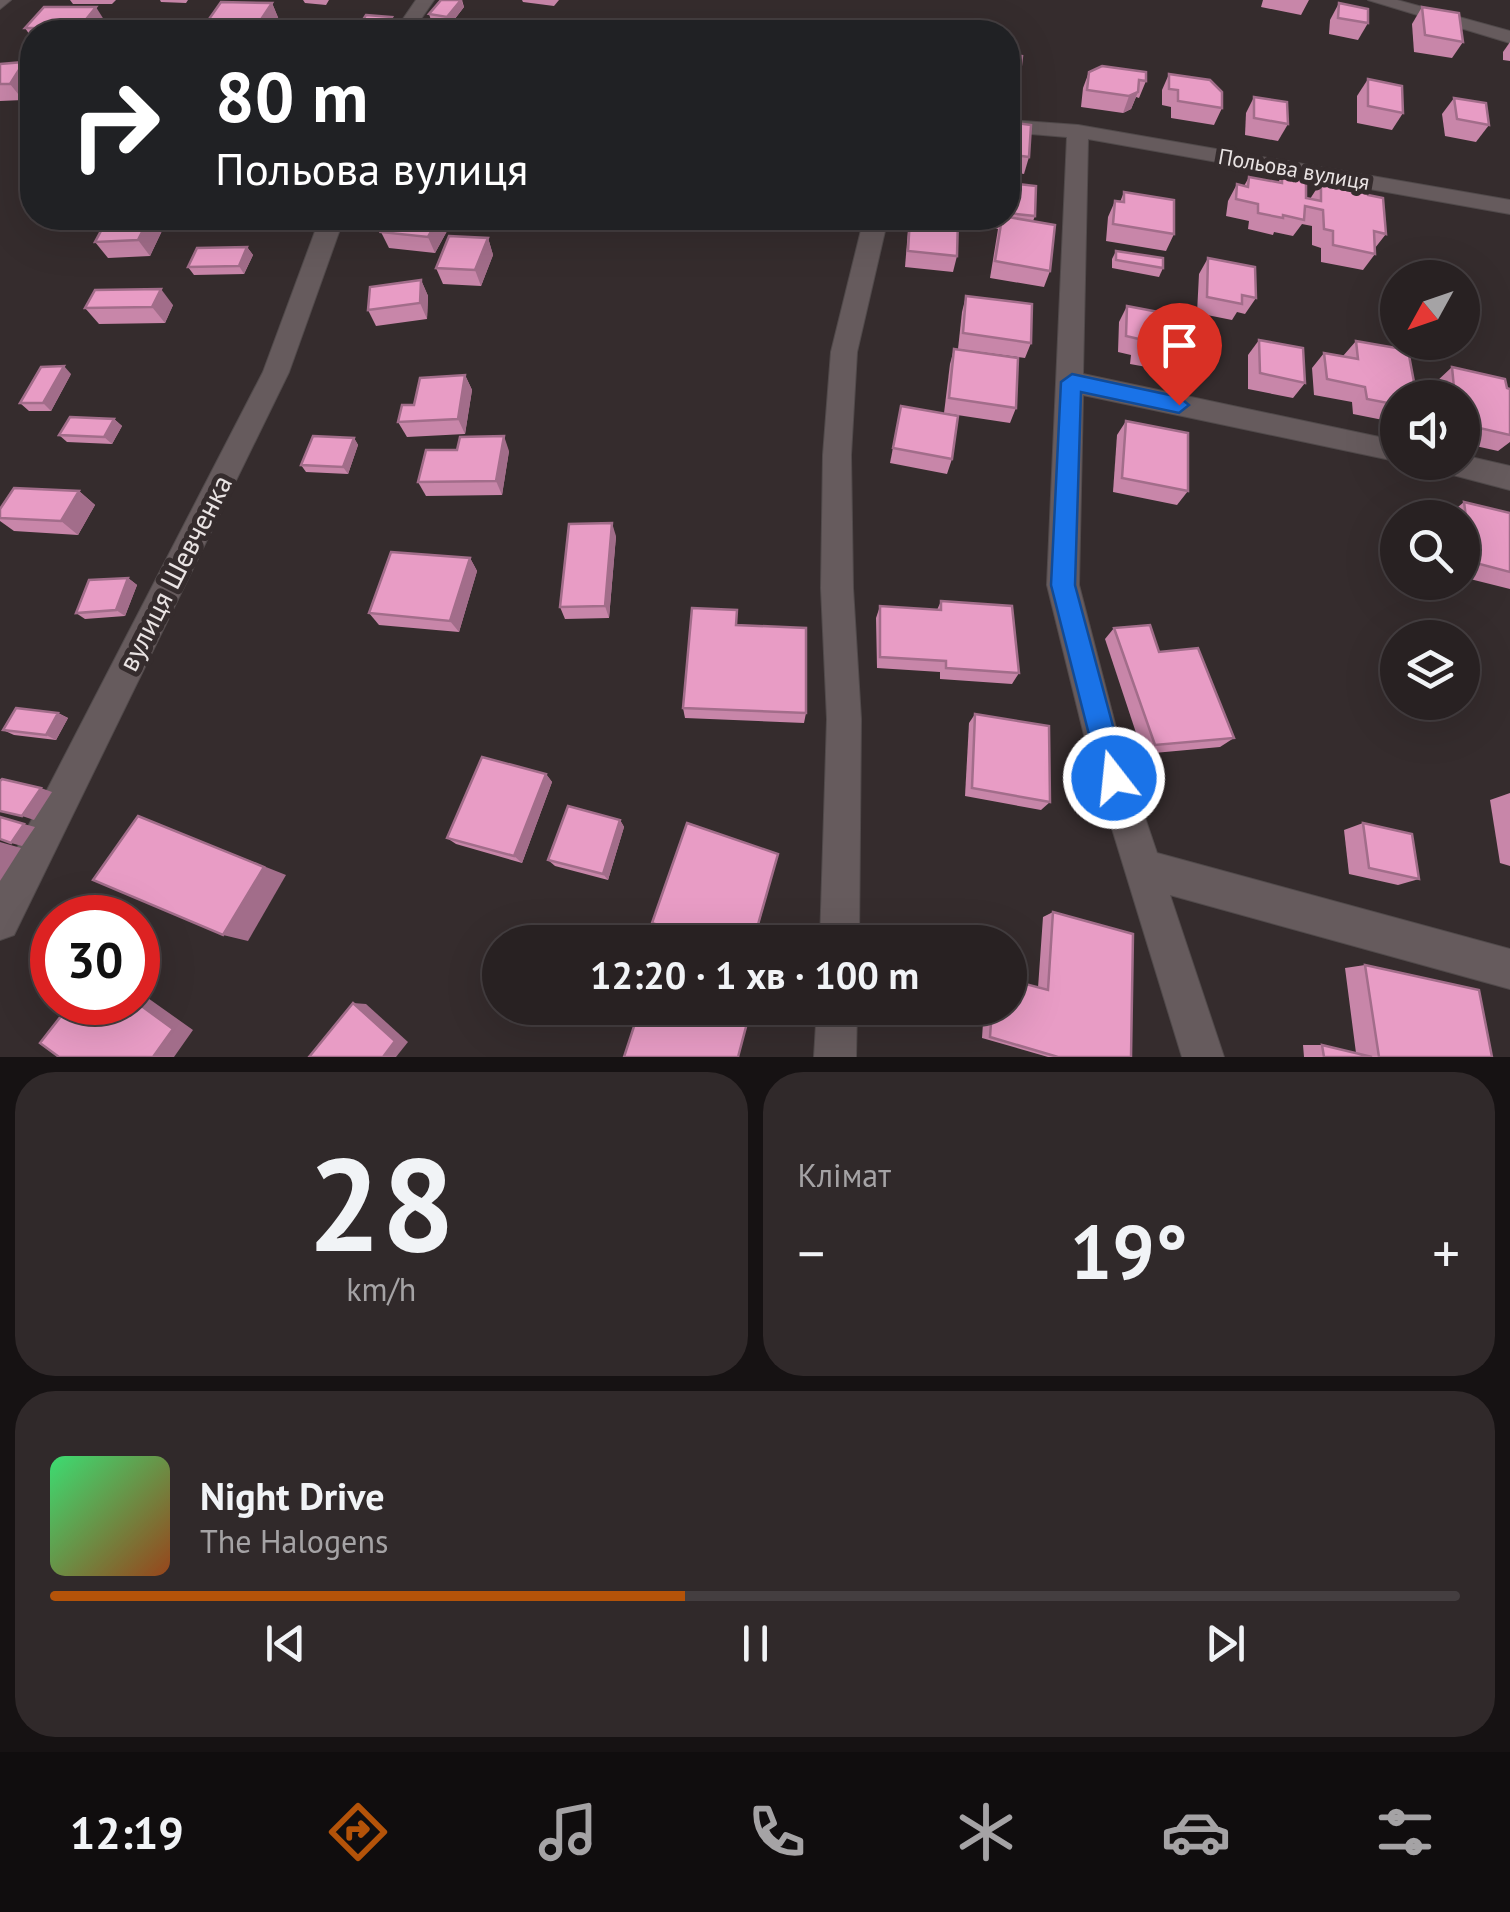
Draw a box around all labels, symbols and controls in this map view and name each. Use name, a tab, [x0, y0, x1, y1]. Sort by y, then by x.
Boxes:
text: 80 m	[215, 51, 368, 141]
icon: right	[50, 60, 180, 190]
text: Польова вулиця	[215, 139, 528, 197]
street label: Польова вулиця	[1216, 142, 1372, 196]
north arrow	[1380, 260, 1480, 360]
map controls	[1380, 260, 1480, 720]
pin	[1137, 303, 1222, 406]
icon: arrive	[1152, 318, 1207, 373]
button: sound	[1380, 380, 1480, 480]
street label: вулиця Шевченка	[109, 468, 240, 677]
button: search	[1380, 500, 1480, 600]
button: layers	[1380, 620, 1480, 720]
position arrow	[1062, 726, 1166, 830]
speed limit sign: 30	[30, 895, 160, 1025]
text: 12:20 · 1 хв · 100 m	[590, 950, 919, 999]
text: 28	[308, 1119, 455, 1287]
text: Клімат	[798, 1154, 891, 1196]
text: 19°	[1070, 1203, 1188, 1300]
text: −	[798, 1217, 825, 1288]
text: +	[1432, 1217, 1460, 1288]
text: km/h	[346, 1268, 416, 1310]
text: Night Drive	[200, 1471, 384, 1520]
text: The Halogens	[200, 1520, 388, 1562]
icon: previous	[258, 1616, 313, 1671]
icon: pause	[728, 1616, 783, 1671]
icon: next	[1198, 1616, 1253, 1671]
icon: directions	[323, 1797, 393, 1867]
icon: music	[533, 1797, 603, 1867]
icon: phone	[742, 1797, 812, 1867]
icon: climate	[951, 1797, 1021, 1867]
icon: car	[1161, 1797, 1231, 1867]
icon: filters	[1370, 1797, 1440, 1867]
text: 12:19	[70, 1803, 184, 1861]

